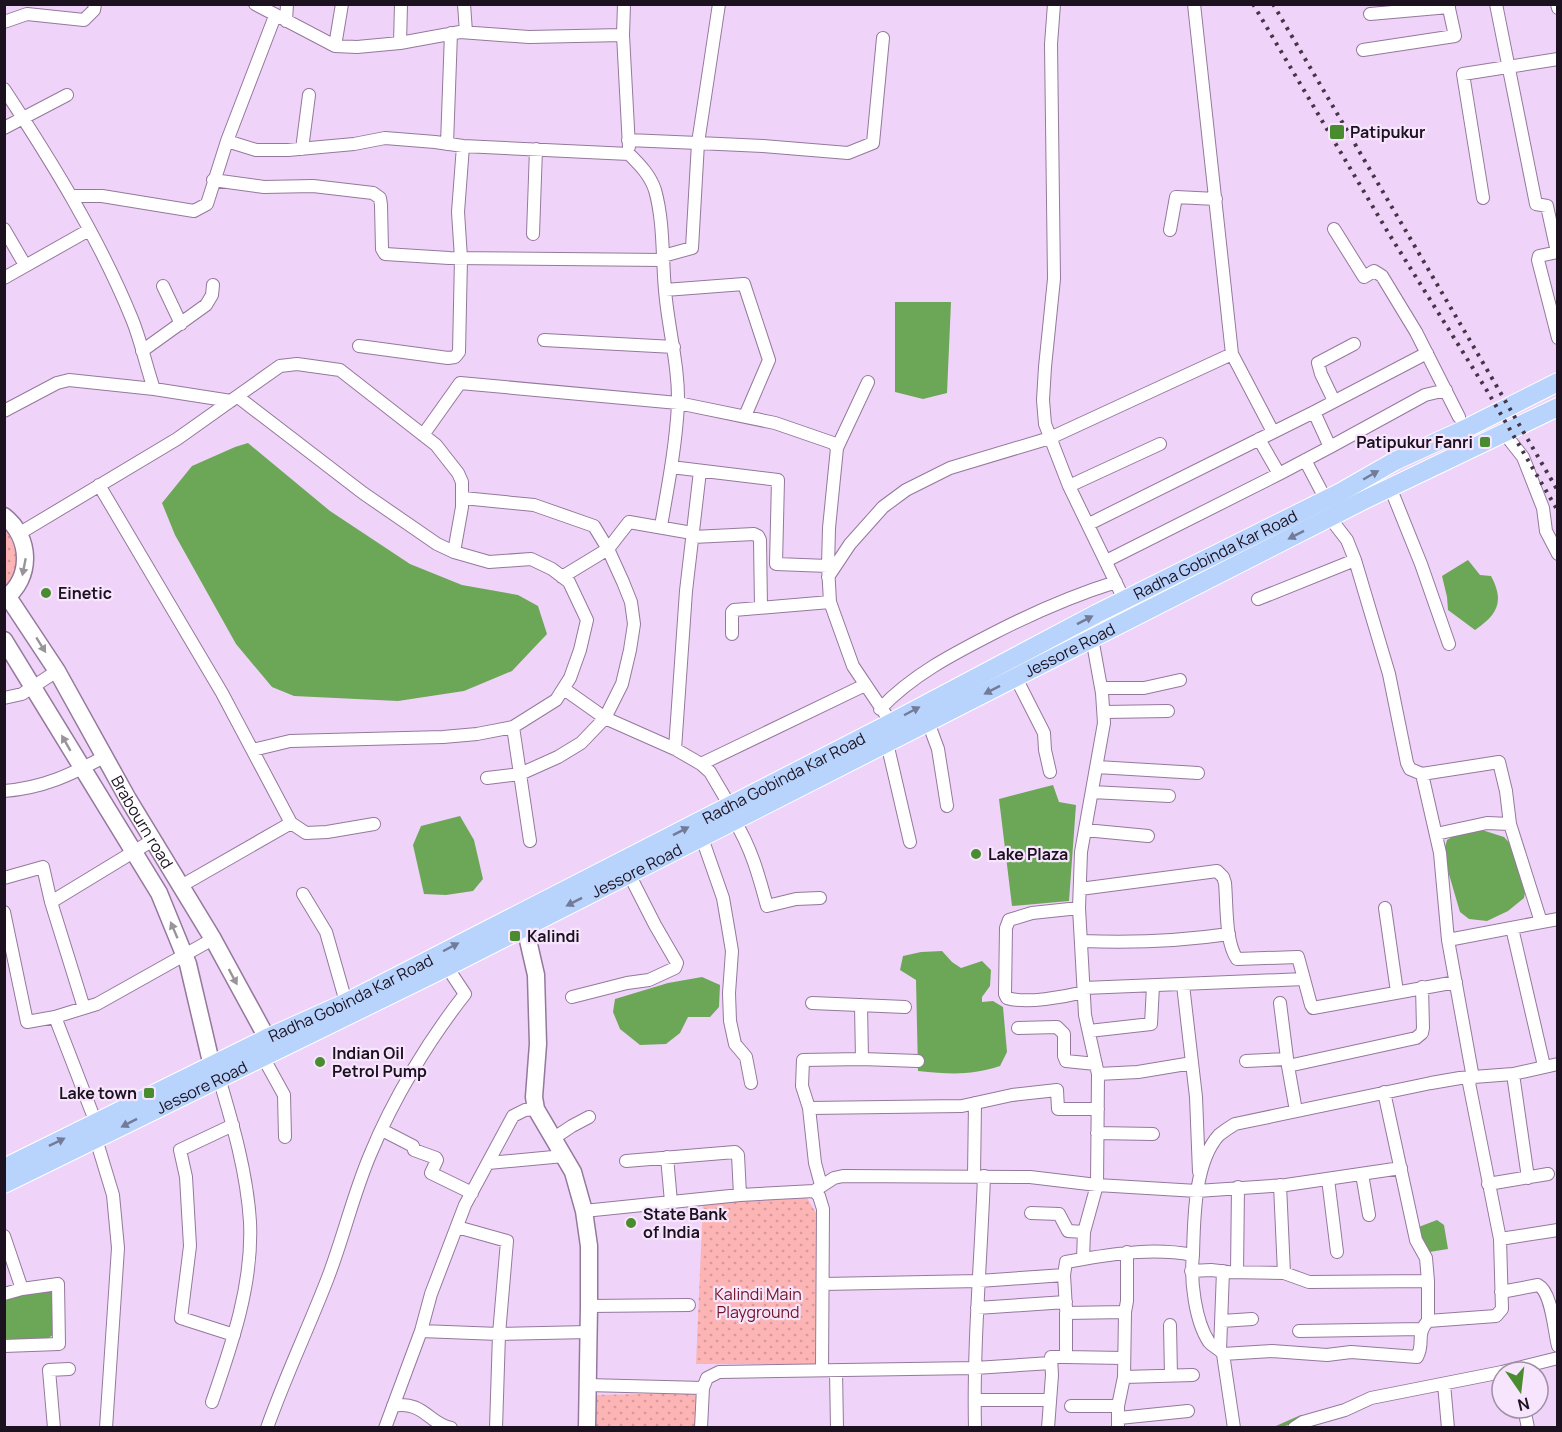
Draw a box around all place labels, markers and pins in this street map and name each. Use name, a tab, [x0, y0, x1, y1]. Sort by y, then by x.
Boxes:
place label: Patipukur	[1350, 121, 1426, 143]
marker: Patipukur	[1328, 123, 1346, 141]
place label: Patipukur Fanri	[1356, 431, 1473, 453]
marker: Patipukur Fanri	[1478, 435, 1492, 449]
place label: Einetic	[58, 582, 112, 604]
marker: Einetic	[39, 586, 53, 600]
place label: Lake Plaza	[988, 843, 1068, 865]
marker: Lake Plaza	[969, 847, 983, 861]
place label: Kalindi	[527, 925, 580, 947]
marker: Kalindi	[508, 929, 522, 943]
place label: Indian Oil Petrol Pump	[332, 1042, 427, 1082]
marker: Indian Oil Petrol Pump	[313, 1055, 327, 1069]
place label: Lake town	[59, 1082, 137, 1104]
marker: Lake town	[142, 1086, 156, 1100]
place label: State Bank of India	[643, 1203, 727, 1243]
marker: State Bank of India	[624, 1216, 638, 1230]

